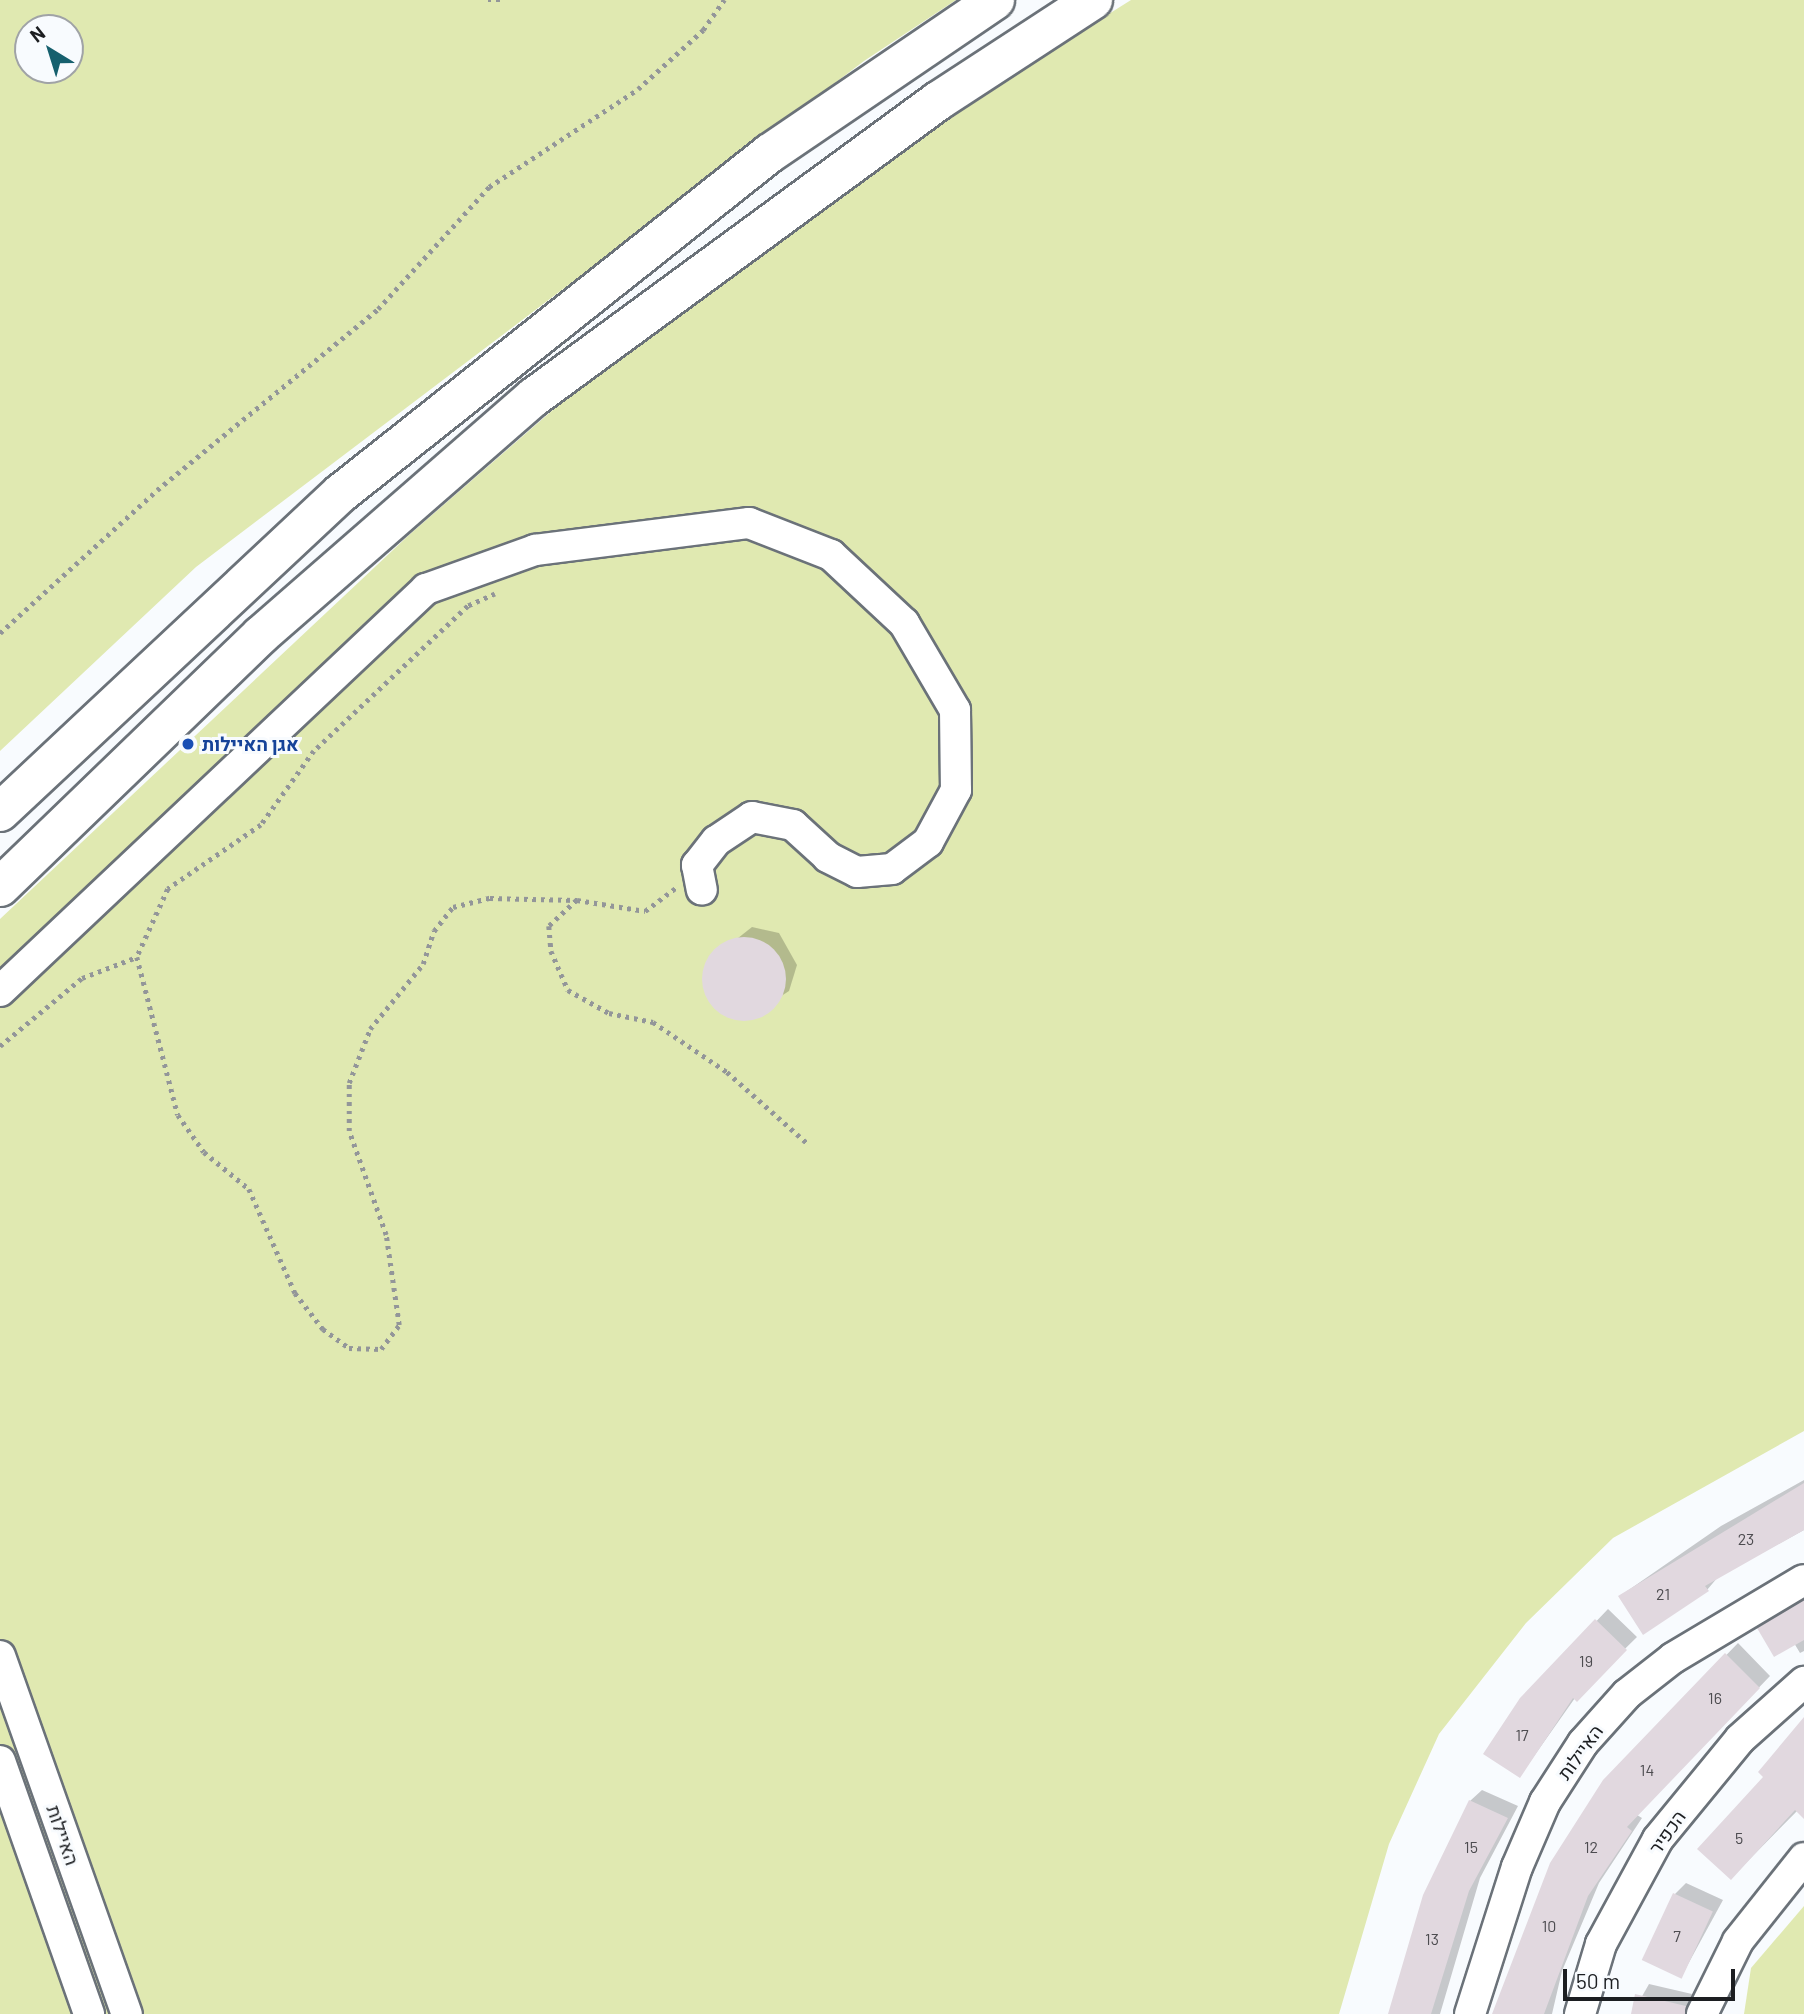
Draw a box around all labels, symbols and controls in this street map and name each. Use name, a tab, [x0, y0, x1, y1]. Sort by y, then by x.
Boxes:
north arrow	[14, 14, 84, 84]
text: N	[25, 21, 49, 47]
place label: אגן האיילות	[202, 733, 299, 755]
marker: אגן האיילות	[180, 736, 196, 752]
house number: 23	[1738, 1529, 1754, 1549]
house number: 21	[1656, 1584, 1670, 1604]
house number: 19	[1579, 1651, 1593, 1671]
house number: 16	[1708, 1688, 1722, 1708]
street label: האיילות	[1553, 1720, 1607, 1784]
house number: 17	[1515, 1725, 1529, 1745]
house number: 14	[1640, 1760, 1654, 1780]
street label: האיילות	[42, 1802, 84, 1868]
street label: הכפיר	[1644, 1806, 1690, 1858]
house number: 5	[1735, 1828, 1743, 1848]
house number: 15	[1464, 1837, 1478, 1857]
house number: 12	[1584, 1837, 1598, 1857]
house number: 10	[1542, 1916, 1556, 1936]
house number: 7	[1673, 1926, 1681, 1946]
house number: 13	[1425, 1929, 1439, 1949]
scale bar	[1566, 1954, 1738, 1998]
text: 50 m	[1576, 1968, 1620, 1993]

